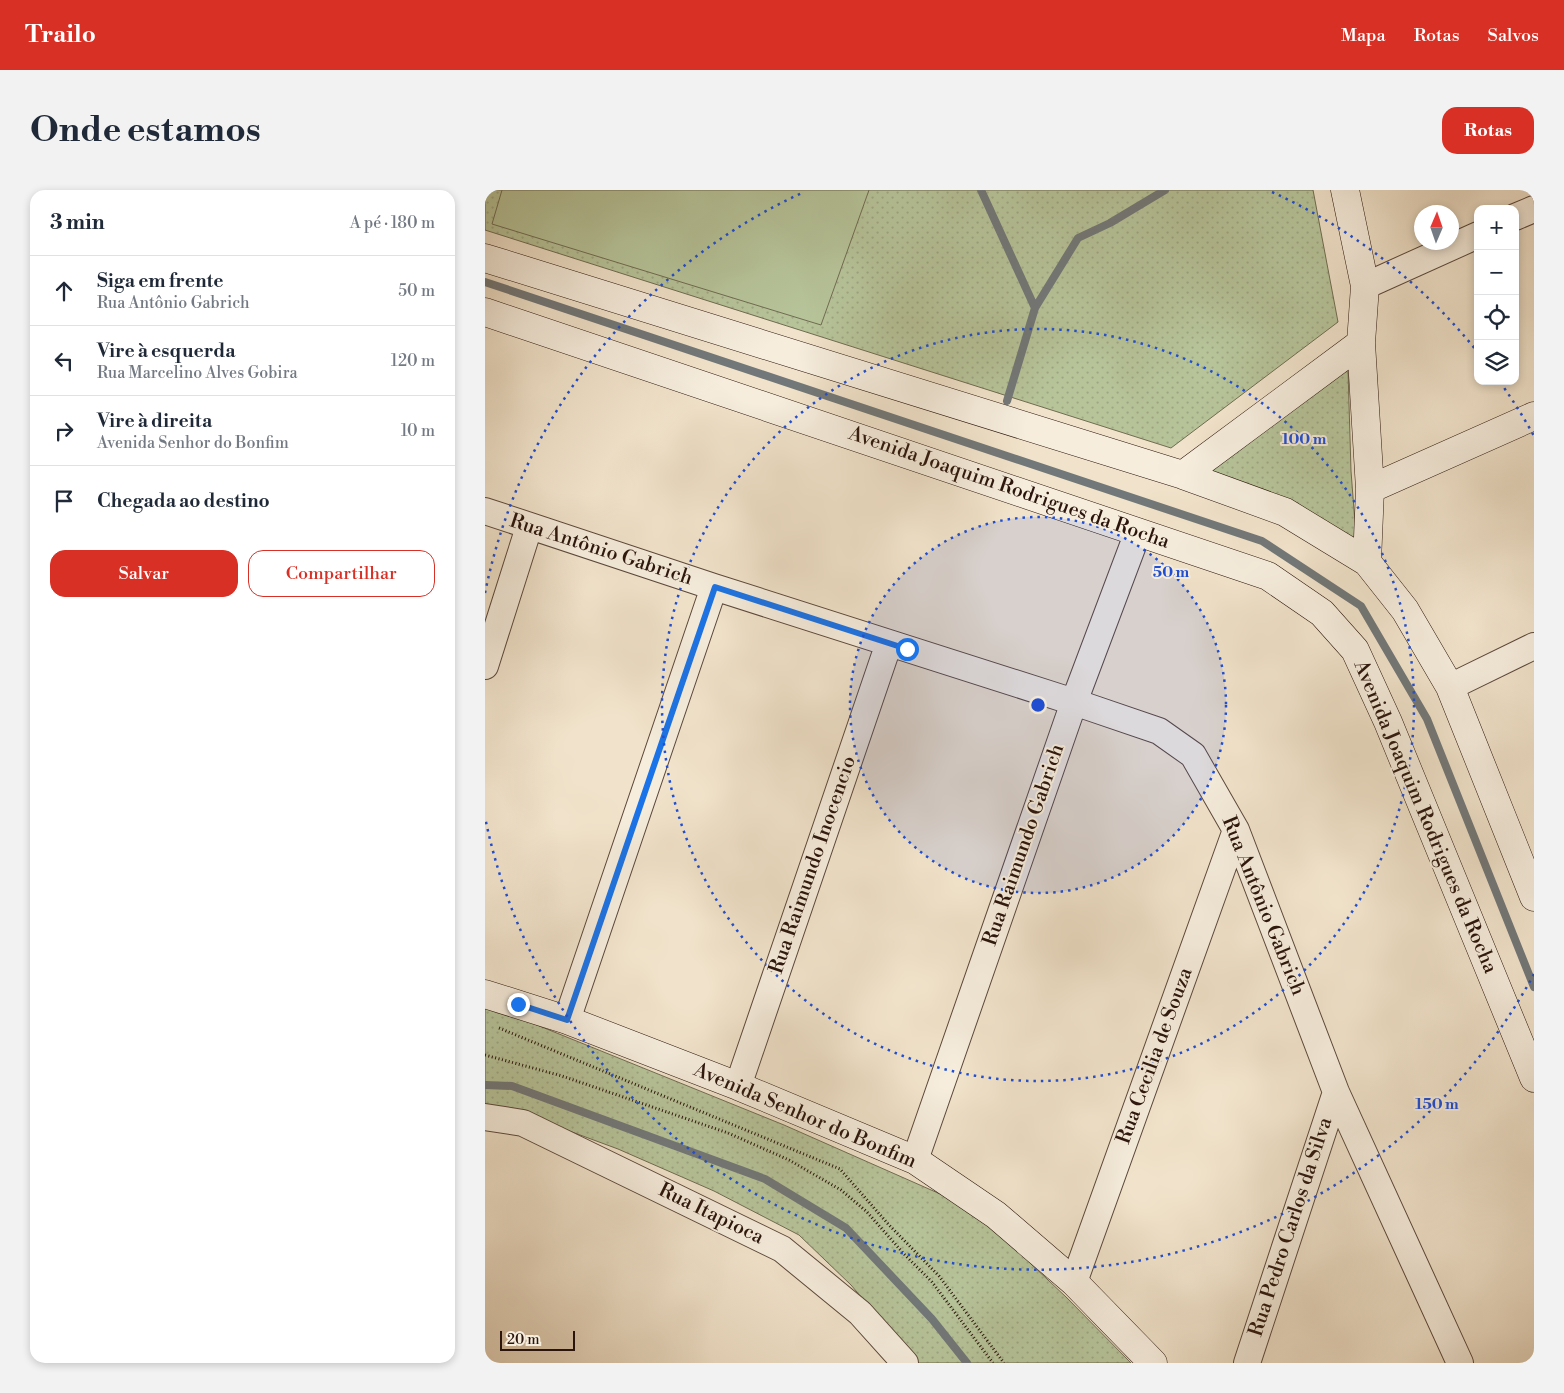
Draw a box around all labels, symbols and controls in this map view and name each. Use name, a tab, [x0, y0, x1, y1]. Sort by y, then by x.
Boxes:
text: Trailo	[25, 20, 96, 50]
text: Mapa	[1341, 24, 1386, 47]
text: Rotas	[1414, 24, 1460, 47]
text: Salvos	[1488, 24, 1539, 47]
button: Rotas	[1442, 107, 1534, 154]
text: Onde estamos	[30, 109, 261, 152]
north arrow	[1414, 205, 1459, 250]
map controls	[1474, 205, 1519, 385]
button: +	[1474, 205, 1519, 250]
text: 3 min	[50, 210, 105, 236]
text: A pé · 180 m	[350, 213, 435, 233]
button: −	[1474, 250, 1519, 295]
text: Siga em frente	[97, 269, 224, 293]
icon: ahead	[50, 277, 78, 305]
text: 50 m	[398, 281, 435, 301]
text: Rua Antônio Gabrich	[97, 293, 250, 313]
button: locate	[1474, 295, 1519, 340]
text: Vire à esquerda	[97, 339, 236, 363]
button: layers	[1474, 340, 1519, 385]
icon: left	[50, 347, 78, 375]
text: 120 m	[391, 351, 435, 371]
text: Rua Marcelino Alves Gobira	[97, 363, 298, 383]
text: Vire à direita	[97, 409, 212, 433]
icon: right	[50, 417, 78, 445]
text: 10 m	[401, 421, 435, 441]
street label: Avenida Joaquim Rodrigues da Rocha	[844, 421, 1174, 555]
text: 100 m	[1282, 430, 1327, 449]
text: Avenida Senhor do Bonfim	[97, 433, 289, 453]
icon: arrive	[50, 487, 78, 515]
text: Chegada ao destino	[97, 489, 270, 513]
street label: Rua Antônio Gabrich	[506, 509, 696, 591]
button: Salvar	[50, 550, 238, 597]
button: Compartilhar	[248, 550, 435, 597]
text: 50 m	[1153, 563, 1189, 582]
route start	[896, 638, 919, 661]
street label: Avenida Joaquim Rodrigues da Rocha	[1347, 656, 1503, 978]
centre of rings	[1029, 696, 1047, 714]
street label: Rua Raimundo Gabrich	[978, 741, 1070, 949]
street label: Rua Raimundo Inocencio	[764, 753, 862, 977]
street label: Rua Antônio Gabrich	[1216, 813, 1310, 999]
street label: Rua Cecilia de Souza	[1111, 963, 1199, 1148]
route end	[507, 993, 530, 1016]
street label: Avenida Senhor do Bonfim	[689, 1057, 921, 1175]
text: 150 m	[1415, 1095, 1459, 1114]
street label: Rua Pedro Carlos da Silva	[1244, 1113, 1339, 1340]
street label: Rua Itapioca	[654, 1178, 769, 1251]
scale bar	[500, 1328, 575, 1351]
text: 20 m	[507, 1331, 539, 1349]

